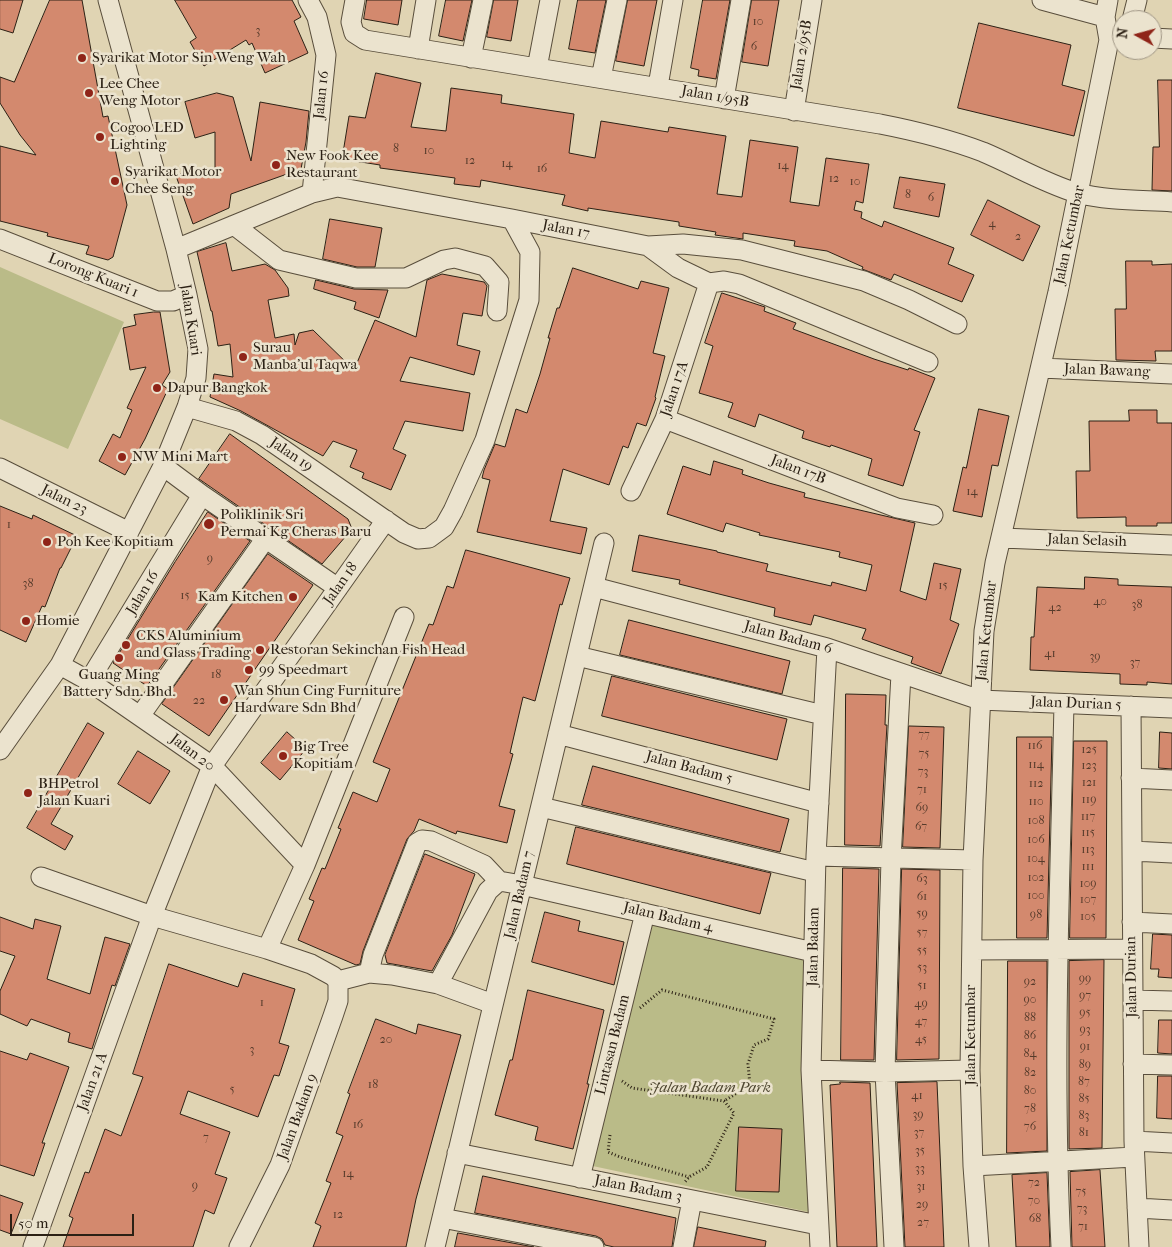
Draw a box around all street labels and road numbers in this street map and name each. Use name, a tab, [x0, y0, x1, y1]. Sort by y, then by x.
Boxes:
street label: Jalan 2/95B	[788, 19, 816, 91]
street label: Jalan 16	[311, 70, 333, 120]
street label: Jalan 1/95B	[680, 82, 750, 112]
street label: Jalan Ketumbar	[1051, 184, 1089, 286]
street label: Jalan 17	[541, 217, 591, 243]
street label: Lorong Kuari 1	[45, 250, 141, 302]
street label: Jalan Kuari	[175, 283, 205, 357]
street label: Jalan 17A	[657, 359, 693, 419]
street label: Jalan Bawang	[1064, 360, 1150, 382]
street label: Jalan 19	[266, 434, 316, 476]
street label: Jalan 17B	[768, 451, 828, 489]
street label: Jalan 23	[38, 481, 90, 519]
street label: Jalan Selasih	[1047, 531, 1127, 551]
street label: Jalan 18	[320, 559, 362, 609]
street label: Jalan 16	[123, 568, 163, 618]
street label: Jalan Ketumbar	[973, 580, 1001, 682]
street label: Jalan Badam 6	[742, 618, 834, 658]
street label: Jalan Durian 5	[1030, 693, 1122, 715]
street label: Jalan 20	[166, 730, 218, 776]
street label: Jalan Badam 5	[644, 748, 734, 788]
street label: Jalan Badam 7	[501, 849, 539, 941]
street label: Jalan Badam 4	[621, 899, 715, 937]
street label: Jalan Badam	[804, 907, 824, 987]
street label: Jalan Durian	[1122, 936, 1142, 1018]
street label: Jalan Ketumbar	[962, 985, 980, 1085]
street label: Lintasan Badam	[592, 993, 634, 1097]
street label: Jalan 21 A	[74, 1050, 112, 1114]
street label: Jalan Badam 9	[274, 1071, 322, 1163]
street label: Jalan Badam 3	[593, 1172, 683, 1206]

